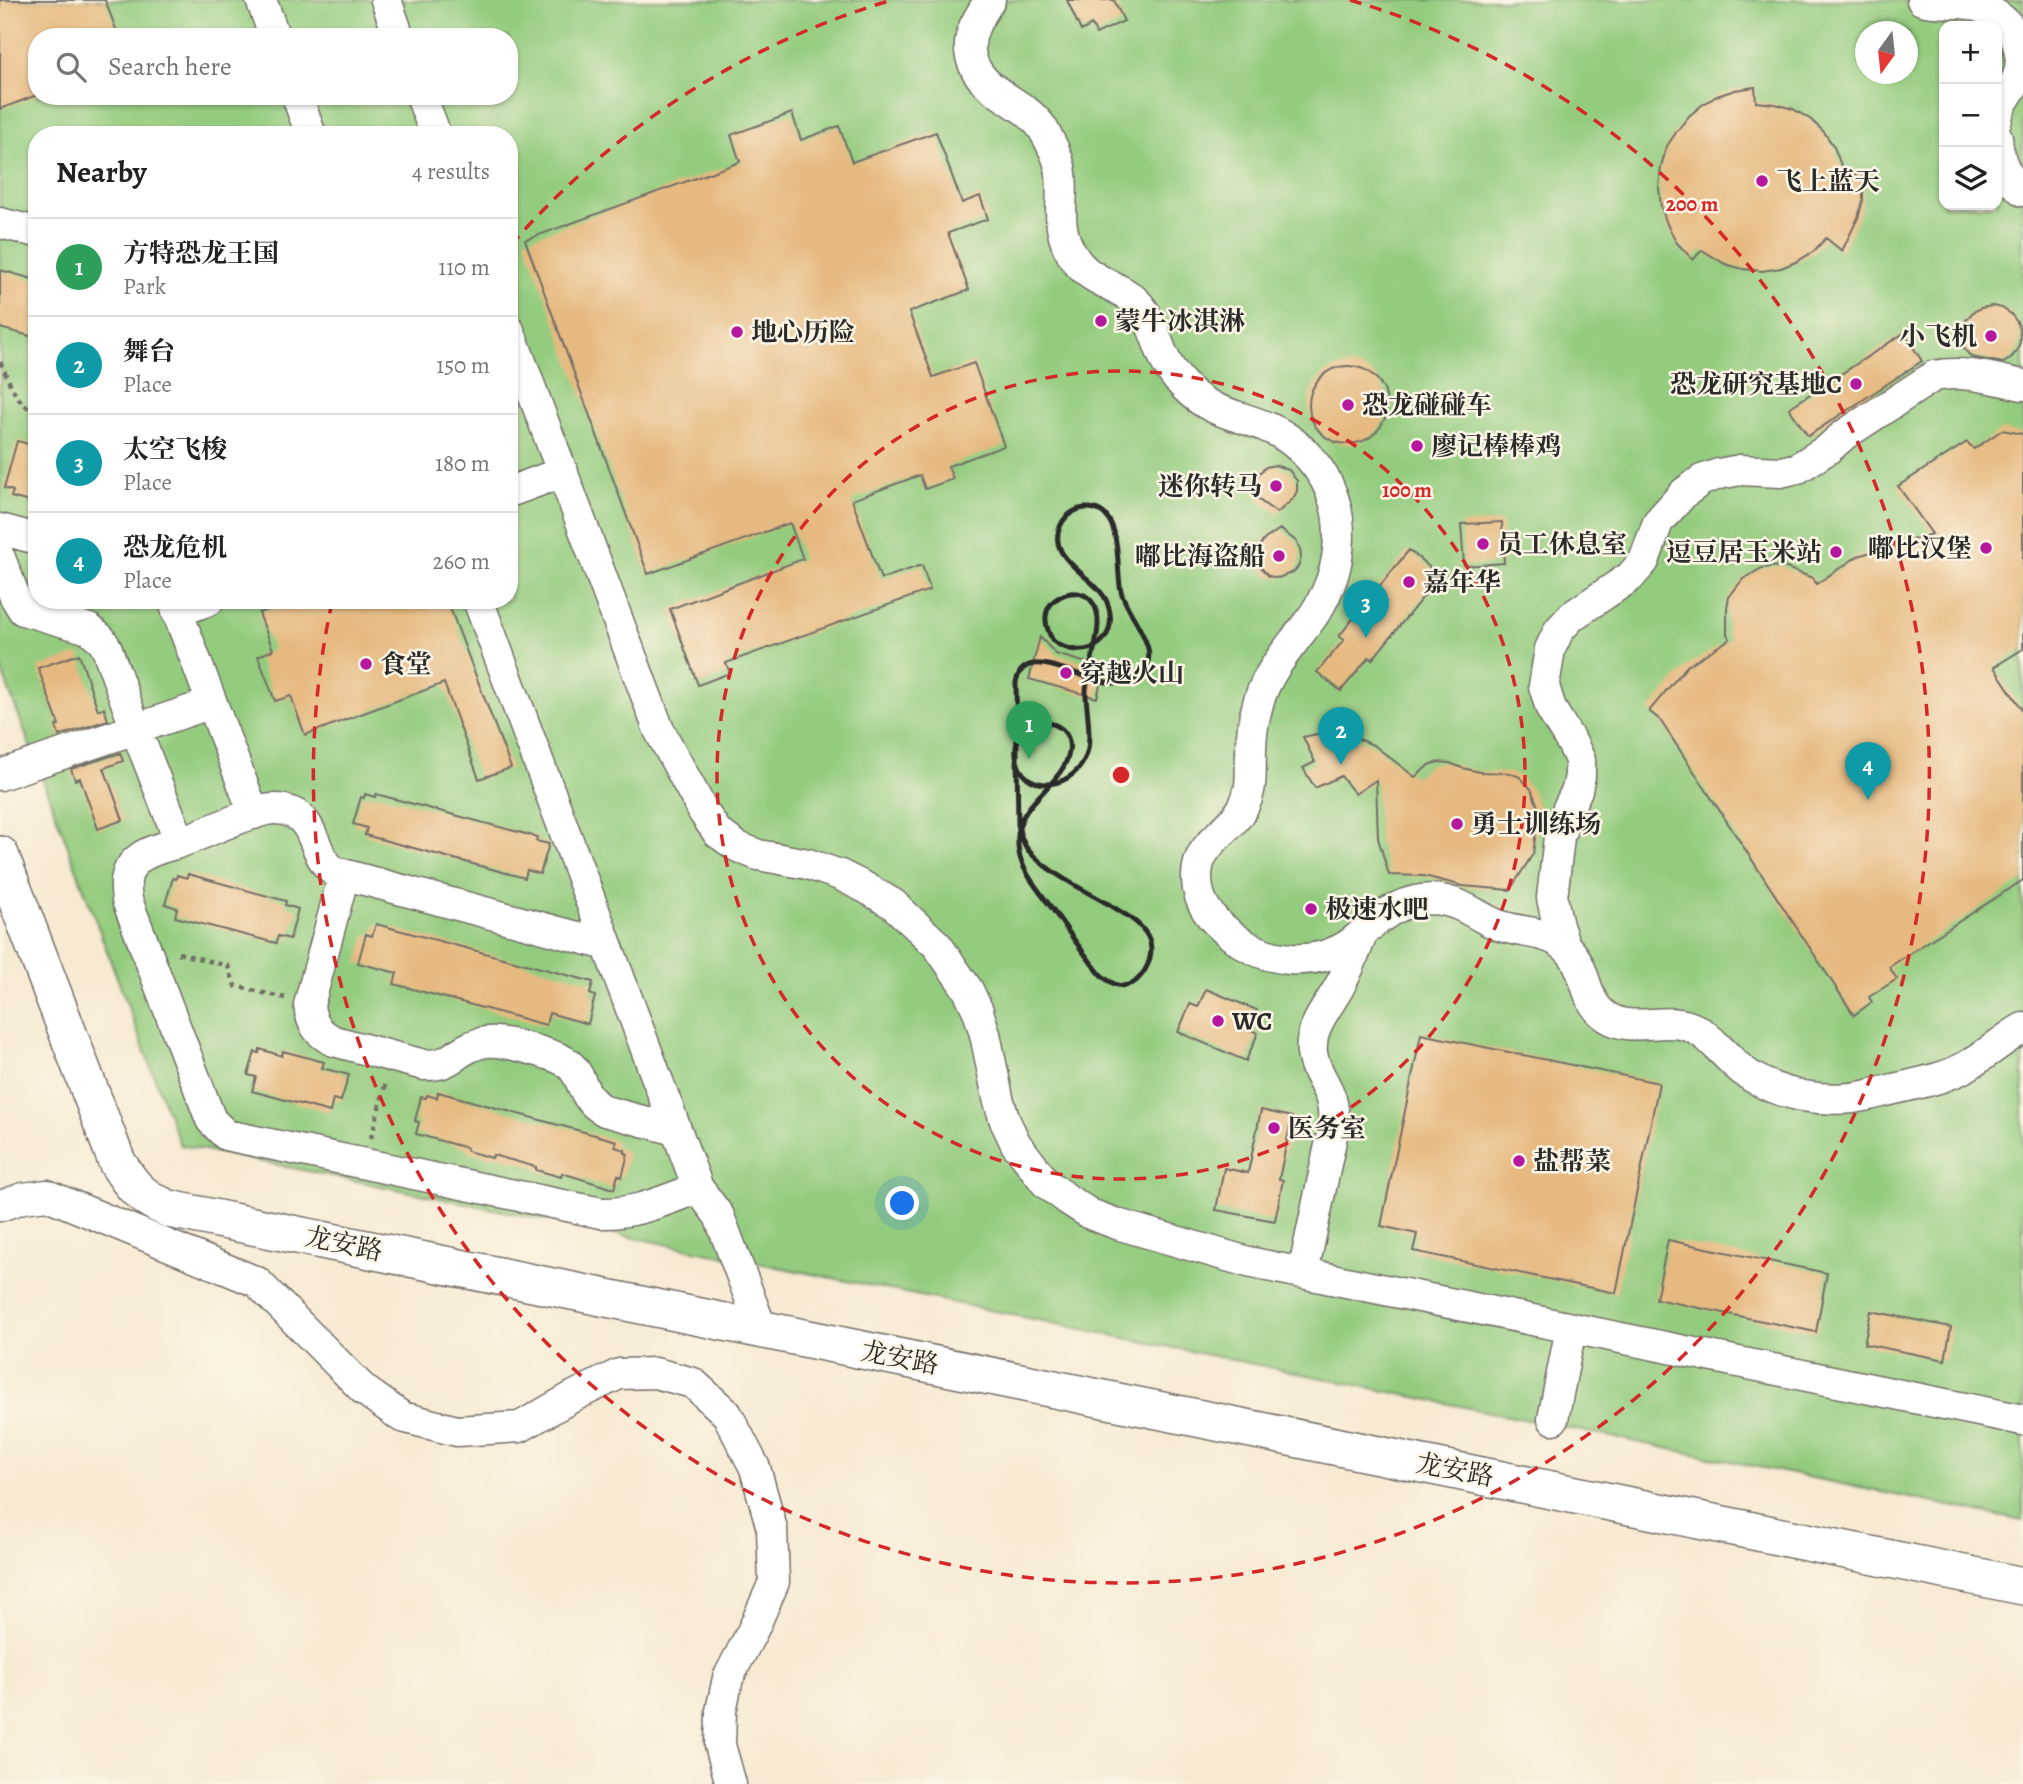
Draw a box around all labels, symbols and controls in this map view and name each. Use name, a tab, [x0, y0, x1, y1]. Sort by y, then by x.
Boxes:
north arrow	[1855, 21, 1918, 84]
map controls	[1939, 21, 2002, 210]
button: +	[1939, 21, 2002, 84]
search box	[28, 28, 518, 105]
icon: search	[52, 48, 90, 86]
text: Search here	[108, 49, 232, 84]
button: −	[1939, 84, 2002, 147]
button: layers	[1939, 147, 2002, 210]
text: Nearby	[56, 152, 147, 192]
text: 4 results	[412, 156, 490, 187]
place label: 飞上蓝天	[1776, 164, 1880, 199]
marker: 飞上蓝天	[1754, 173, 1770, 189]
text: 200 m	[1666, 190, 1719, 218]
text: 方特恐龙王国	[123, 236, 279, 271]
text: 1	[75, 252, 83, 283]
text: 110 m	[438, 252, 490, 283]
text: Park	[123, 271, 166, 302]
place label: 蒙牛冰淇淋	[1115, 304, 1245, 339]
marker: 蒙牛冰淇淋	[1093, 313, 1109, 329]
place label: 地心历险	[751, 315, 855, 350]
place label: 小飞机	[1899, 319, 1977, 354]
marker: 地心历险	[729, 324, 745, 340]
marker: 小飞机	[1983, 328, 1999, 344]
text: 舞台	[123, 334, 175, 369]
text: 2	[73, 350, 85, 381]
text: 150 m	[436, 350, 490, 381]
place label: 恐龙研究基地C	[1670, 367, 1842, 402]
text: Place	[123, 369, 172, 400]
marker: 恐龙研究基地C	[1848, 376, 1864, 392]
place label: 恐龙碰碰车	[1362, 388, 1492, 423]
marker: 恐龙碰碰车	[1340, 397, 1356, 413]
place label: 廖记棒棒鸡	[1431, 429, 1561, 464]
text: 太空飞梭	[123, 432, 227, 467]
marker: 廖记棒棒鸡	[1409, 438, 1425, 454]
text: 3	[74, 448, 84, 479]
text: 180 m	[435, 448, 490, 479]
text: Place	[123, 467, 172, 498]
place label: 迷你转马	[1158, 469, 1262, 504]
text: 100 m	[1382, 476, 1432, 504]
marker: 迷你转马	[1268, 478, 1284, 494]
place label: 员工休息室	[1497, 527, 1627, 562]
text: 恐龙危机	[123, 530, 227, 565]
place label: 嘟比汉堡	[1868, 531, 1972, 566]
place label: 逗豆居玉米站	[1666, 535, 1822, 570]
marker: 员工休息室	[1475, 536, 1491, 552]
place label: 嘟比海盗船	[1135, 539, 1265, 574]
marker: 嘟比汉堡	[1978, 540, 1994, 556]
marker: 逗豆居玉米站	[1828, 544, 1844, 560]
text: 4	[74, 546, 84, 577]
text: 260 m	[432, 546, 490, 577]
marker: 嘟比海盗船	[1271, 548, 1287, 564]
text: Place	[123, 565, 172, 596]
place label: 嘉年华	[1423, 565, 1501, 600]
marker: 嘉年华	[1401, 574, 1417, 590]
pin: 3	[1343, 580, 1389, 638]
place label: 食堂	[380, 647, 432, 682]
marker: 食堂	[358, 656, 374, 672]
place label: 穿越火山	[1080, 656, 1184, 691]
marker: 穿越火山	[1058, 665, 1074, 681]
pin: 1	[1006, 701, 1052, 759]
pin: 2	[1318, 707, 1364, 765]
pin: 4	[1845, 742, 1891, 800]
centre of rings	[1109, 763, 1133, 787]
place label: 勇士训练场	[1471, 807, 1601, 842]
marker: 勇士训练场	[1449, 816, 1465, 832]
place label: 极速水吧	[1325, 892, 1429, 927]
marker: 极速水吧	[1303, 901, 1319, 917]
place label: WC	[1231, 1004, 1272, 1039]
marker: WC	[1210, 1013, 1226, 1029]
place label: 医务室	[1288, 1111, 1366, 1146]
marker: 医务室	[1266, 1120, 1282, 1136]
place label: 盐帮菜	[1533, 1144, 1611, 1179]
marker: 盐帮菜	[1511, 1153, 1527, 1169]
your location	[885, 1186, 919, 1220]
street label: 龙安路	[302, 1219, 386, 1269]
street label: 龙安路	[858, 1333, 942, 1383]
street label: 龙安路	[1413, 1445, 1497, 1495]

